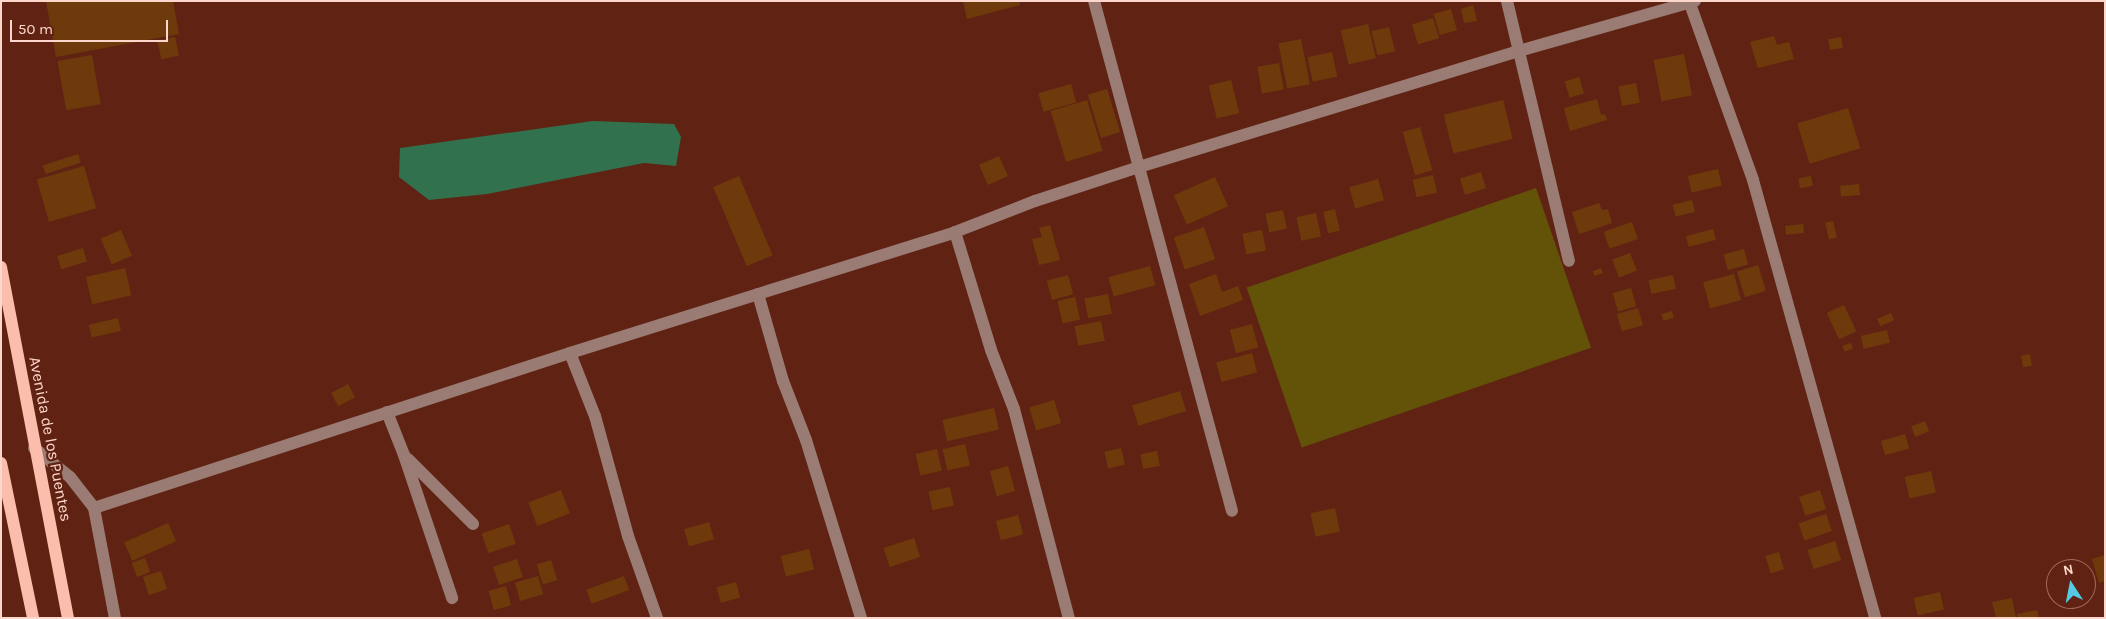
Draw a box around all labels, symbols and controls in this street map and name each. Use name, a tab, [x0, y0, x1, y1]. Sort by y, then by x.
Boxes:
scale bar	[12, 10, 170, 42]
text: 50 m	[18, 20, 53, 38]
street label: Avenida de los Puentes	[25, 355, 75, 523]
north arrow	[2046, 559, 2096, 609]
text: N	[2062, 560, 2075, 579]

